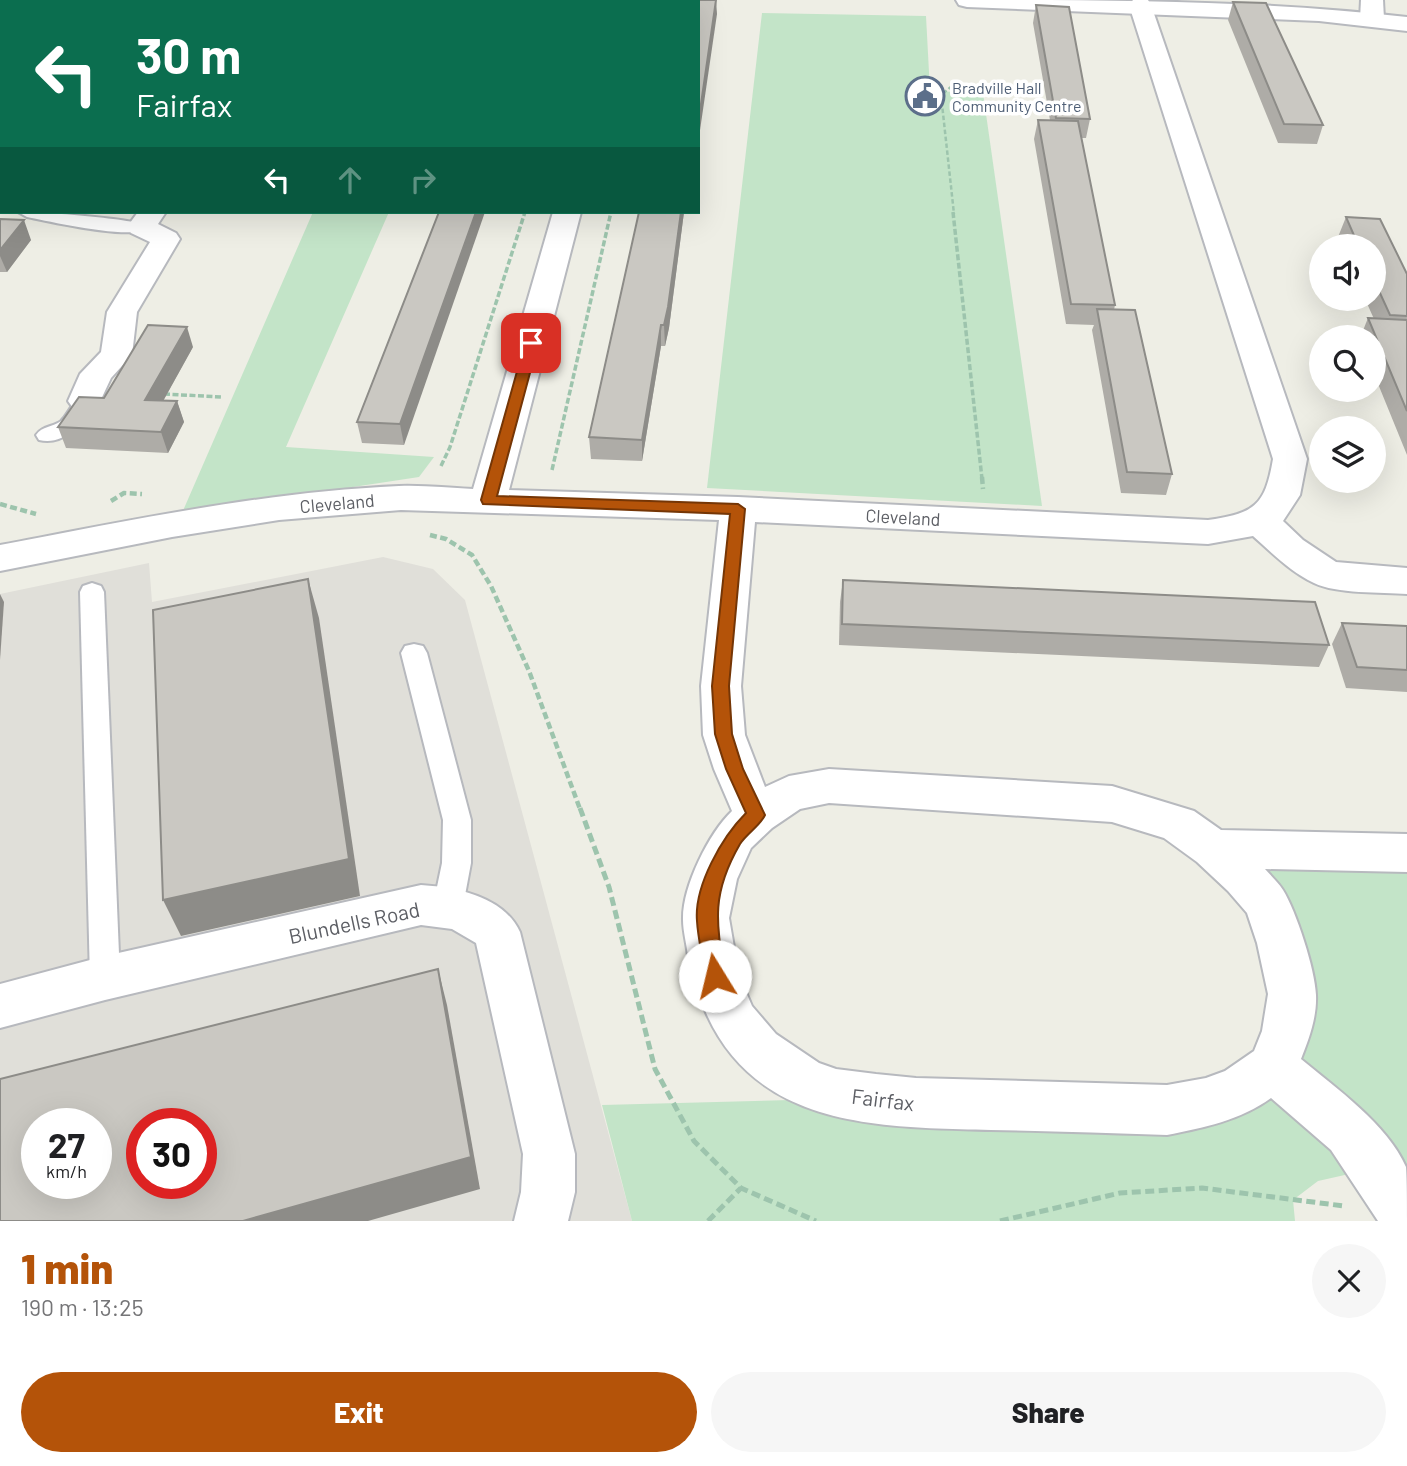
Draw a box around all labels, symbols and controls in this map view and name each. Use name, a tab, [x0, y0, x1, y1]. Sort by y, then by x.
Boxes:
text: 30 m	[136, 25, 241, 84]
icon: left	[21, 28, 112, 119]
public building icon: Bradville Hall Community Centre	[904, 75, 946, 117]
place label: Bradville Hall Community Centre	[952, 78, 1082, 115]
text: Fairfax	[136, 85, 232, 123]
icon: left	[258, 161, 296, 199]
icon: ahead	[331, 161, 369, 199]
icon: right	[404, 161, 442, 199]
map controls	[1309, 234, 1386, 493]
button: sound	[1309, 234, 1386, 311]
pin	[501, 313, 561, 373]
icon: arrive	[512, 324, 550, 362]
button: search	[1309, 325, 1386, 402]
button: layers	[1309, 416, 1386, 493]
street label: Cleveland	[299, 489, 375, 517]
street label: Cleveland	[865, 504, 941, 530]
street label: Blundells Road	[286, 896, 422, 948]
position arrow	[678, 939, 752, 1013]
street label: Fairfax	[850, 1083, 916, 1115]
speed limit sign: 30	[126, 1108, 217, 1199]
text: 27	[48, 1123, 85, 1165]
text: km/h	[46, 1160, 87, 1182]
text: 1 min	[21, 1242, 113, 1292]
button: close	[1312, 1244, 1386, 1318]
text: 190 m · 13:25	[21, 1293, 144, 1321]
button: Exit	[21, 1372, 697, 1452]
button: Share	[711, 1372, 1386, 1452]

